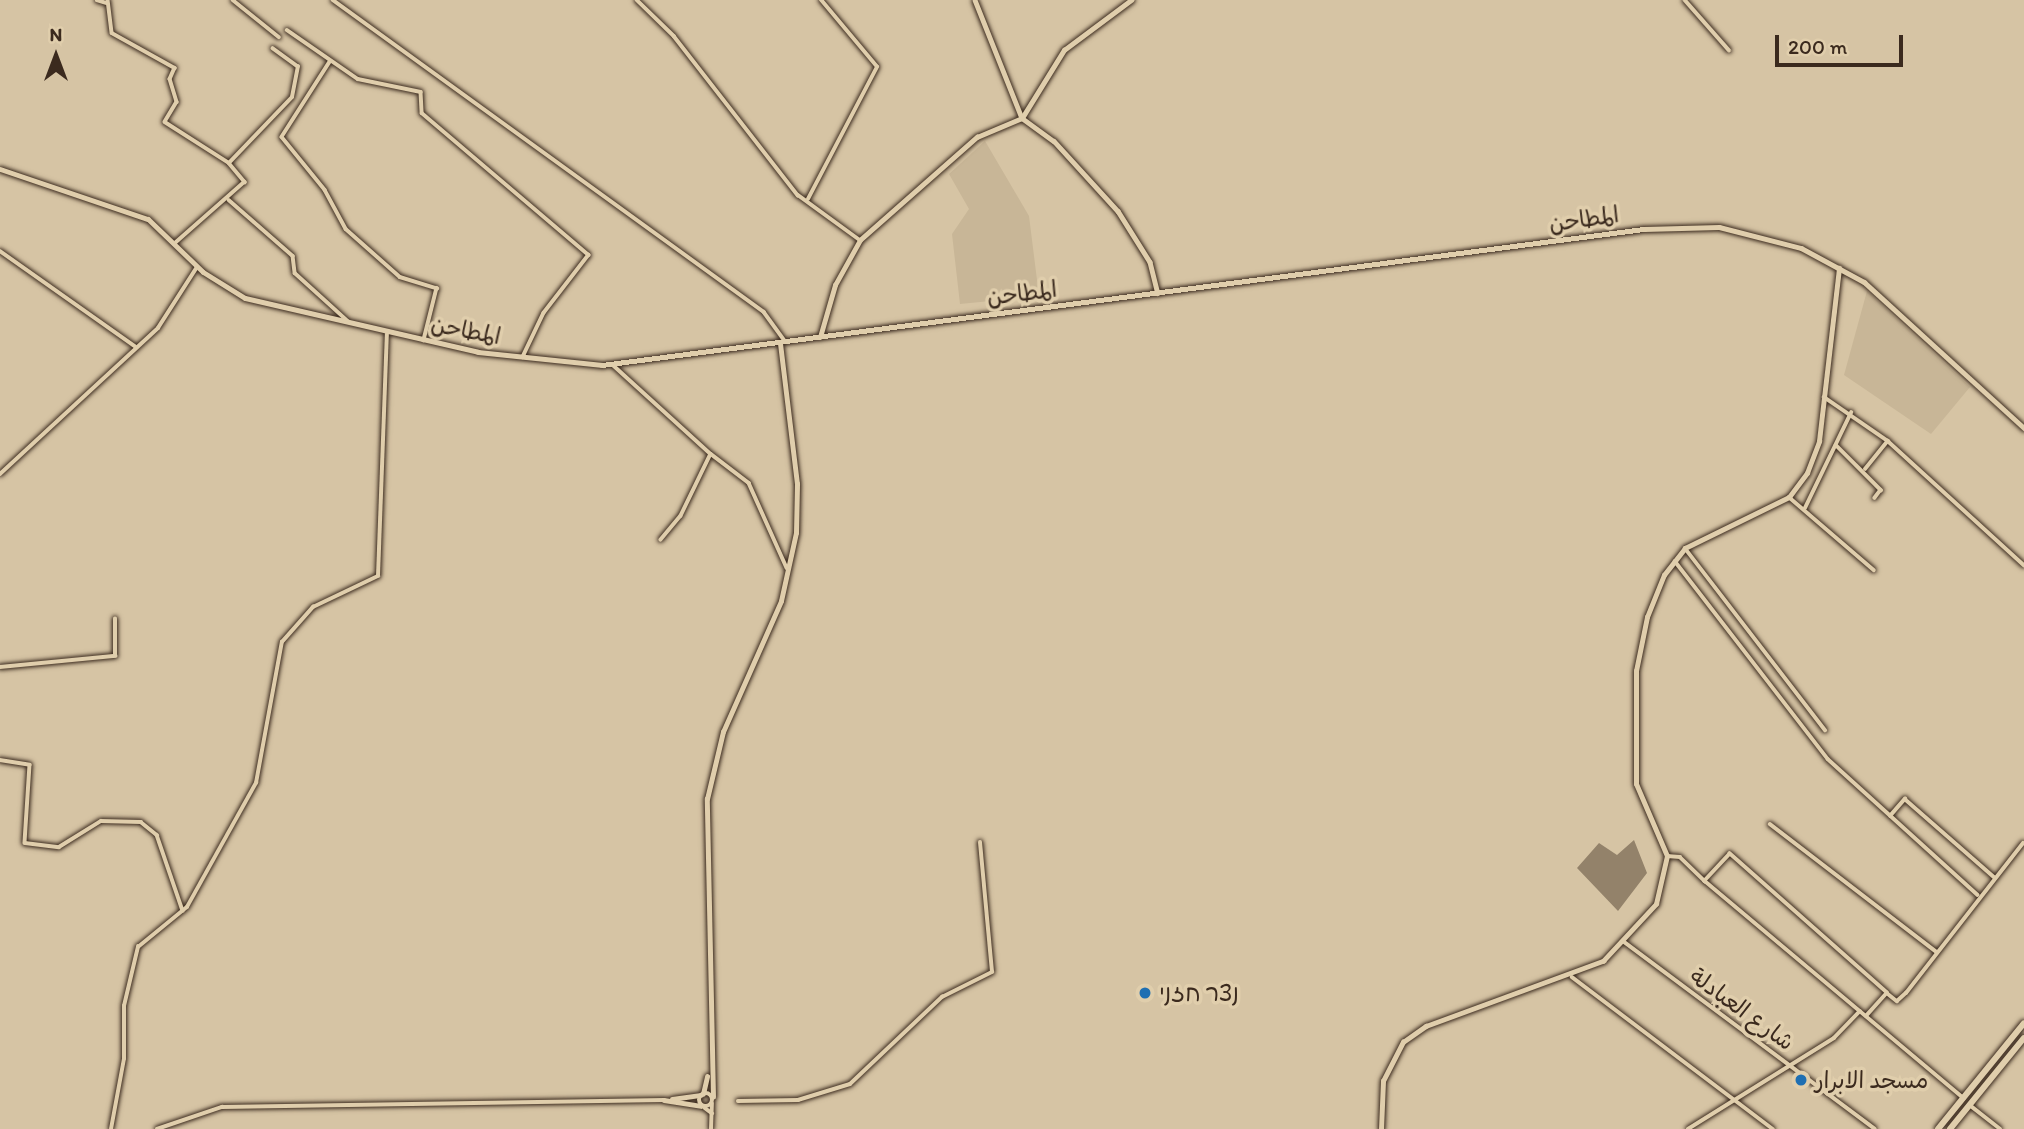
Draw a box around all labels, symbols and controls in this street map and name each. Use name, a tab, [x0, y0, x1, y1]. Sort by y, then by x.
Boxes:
north arrow	[21, 21, 91, 91]
scale bar	[1779, 21, 1907, 65]
text: N	[50, 23, 62, 46]
text: 200 m	[1788, 34, 1847, 59]
street label: المطاحن	[1547, 200, 1621, 238]
street label: المطاحن	[985, 275, 1059, 311]
street label: المطاحن	[429, 310, 503, 350]
street label: شارع العبادلة	[1684, 962, 1800, 1056]
place label: נצר חזני	[1159, 979, 1239, 1007]
marker: נצר חזני	[1137, 985, 1153, 1001]
place label: مسجد الابرار	[1815, 1066, 1928, 1094]
marker: مسجد الابرار	[1793, 1072, 1809, 1088]

